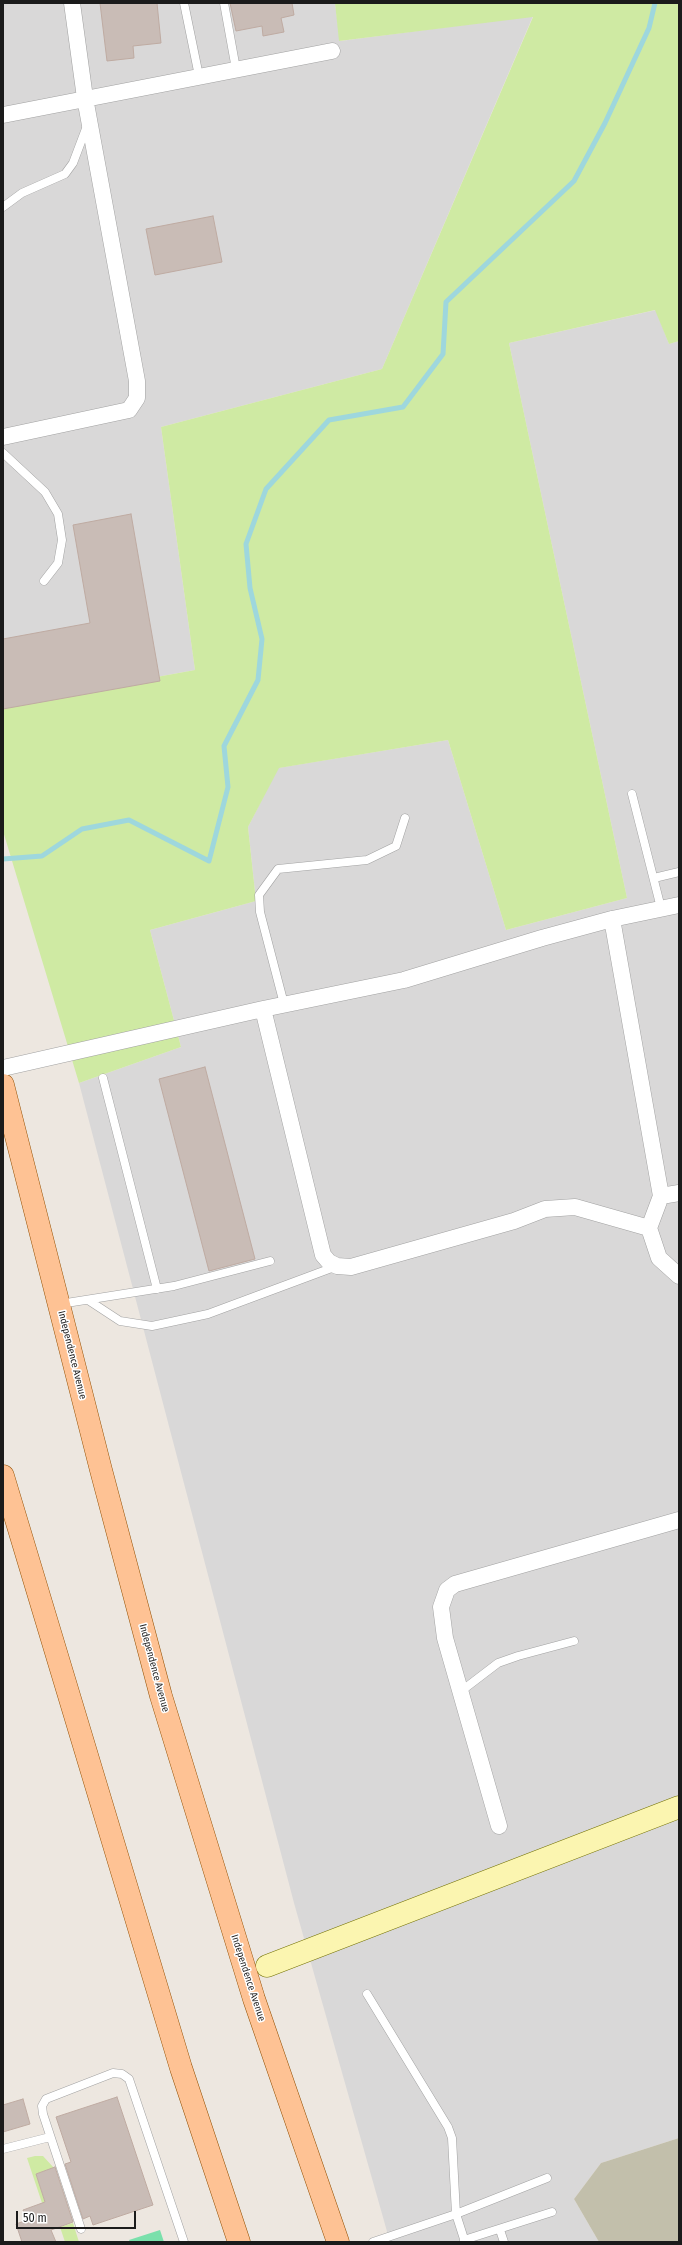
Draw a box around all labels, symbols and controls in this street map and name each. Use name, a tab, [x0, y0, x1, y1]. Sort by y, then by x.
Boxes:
street label: Independence Avenue	[55, 1310, 89, 1400]
street label: Independence Avenue	[136, 1623, 172, 1713]
street label: Independence Avenue	[228, 1933, 268, 2023]
scale bar	[18, 2203, 138, 2229]
text: 50 m	[23, 2211, 47, 2225]

